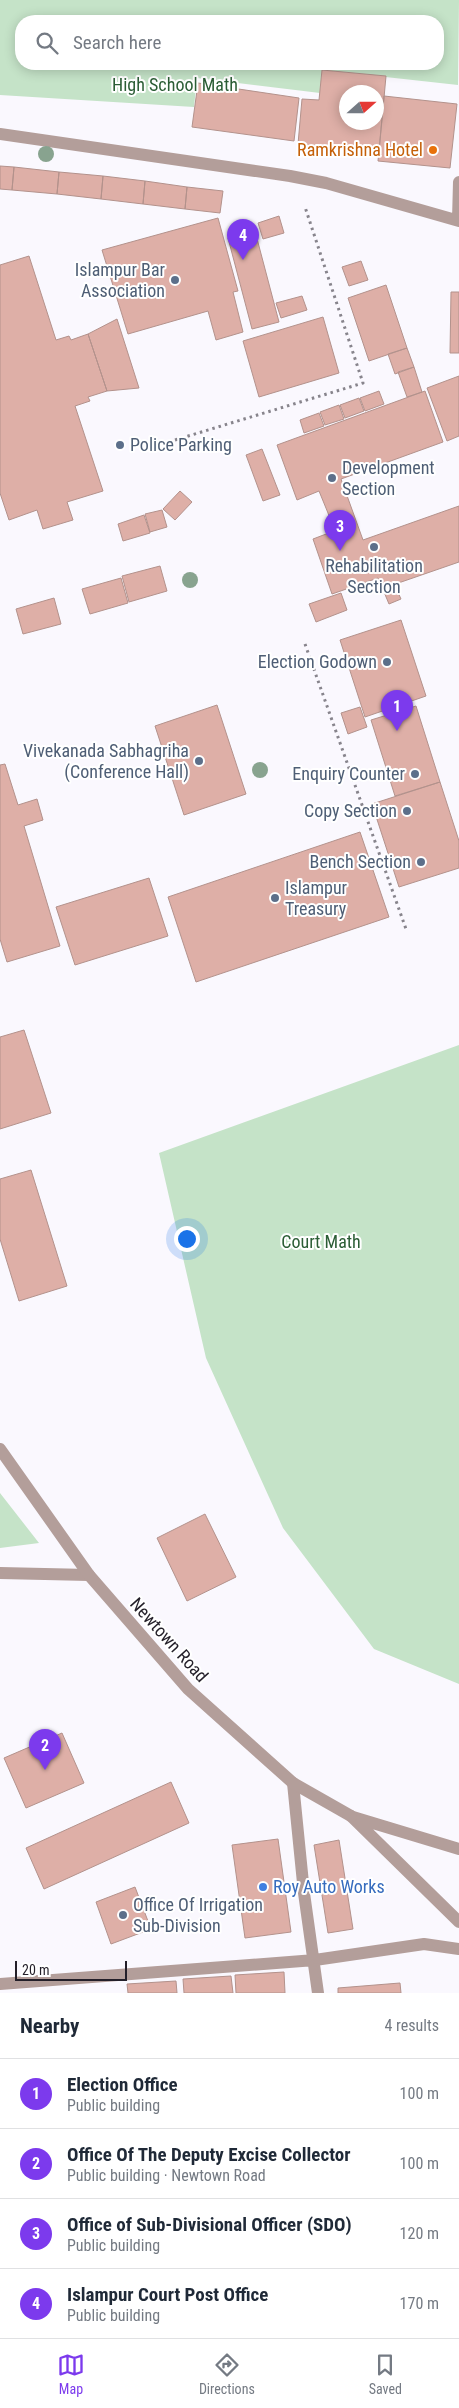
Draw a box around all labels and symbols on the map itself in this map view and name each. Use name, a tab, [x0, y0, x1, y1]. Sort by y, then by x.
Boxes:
park label: High School Math	[112, 74, 238, 95]
north arrow	[339, 85, 384, 130]
place label: Ramkrishna Hotel	[297, 139, 423, 160]
marker: Ramkrishna Hotel	[427, 144, 439, 156]
pin: 4	[227, 219, 259, 260]
place label: Islampur Bar Association	[75, 259, 166, 301]
marker: Islampur Bar Association	[169, 274, 181, 286]
place label: Police Parking	[130, 434, 232, 455]
marker: Police Parking	[114, 439, 126, 451]
place label: Development Section	[342, 457, 435, 499]
marker: Development Section	[326, 472, 338, 484]
pin: 3	[324, 510, 356, 551]
marker: Rehabilitation Section	[368, 541, 380, 553]
place label: Rehabilitation Section	[325, 555, 423, 597]
place label: Election Godown	[258, 651, 377, 672]
marker: Election Godown	[381, 656, 393, 668]
pin: 1	[381, 690, 413, 731]
place label: Vivekanada Sabhagriha (Conference Hall)	[23, 740, 189, 783]
marker: Vivekanada Sabhagriha (Conference Hall)	[193, 755, 205, 767]
place label: Enquiry Counter	[292, 763, 406, 784]
marker: Enquiry Counter	[409, 768, 421, 780]
place label: Copy Section	[304, 800, 397, 821]
marker: Copy Section	[401, 805, 413, 817]
place label: Bench Section	[310, 851, 411, 872]
marker: Bench Section	[415, 856, 427, 868]
place label: Islampur Treasury	[285, 877, 348, 919]
marker: Islampur Treasury	[269, 892, 281, 904]
your location	[174, 1226, 200, 1252]
park label: Court Math	[281, 1231, 361, 1252]
street label: Newtown Road	[126, 1593, 213, 1686]
pin: 2	[29, 1729, 61, 1770]
place label: Roy Auto Works	[273, 1876, 385, 1897]
marker: Roy Auto Works	[257, 1881, 269, 1893]
place label: Office Of Irrigation Sub-Division	[133, 1894, 263, 1936]
marker: Office Of Irrigation Sub-Division	[117, 1909, 129, 1921]
scale bar	[15, 1958, 128, 1981]

